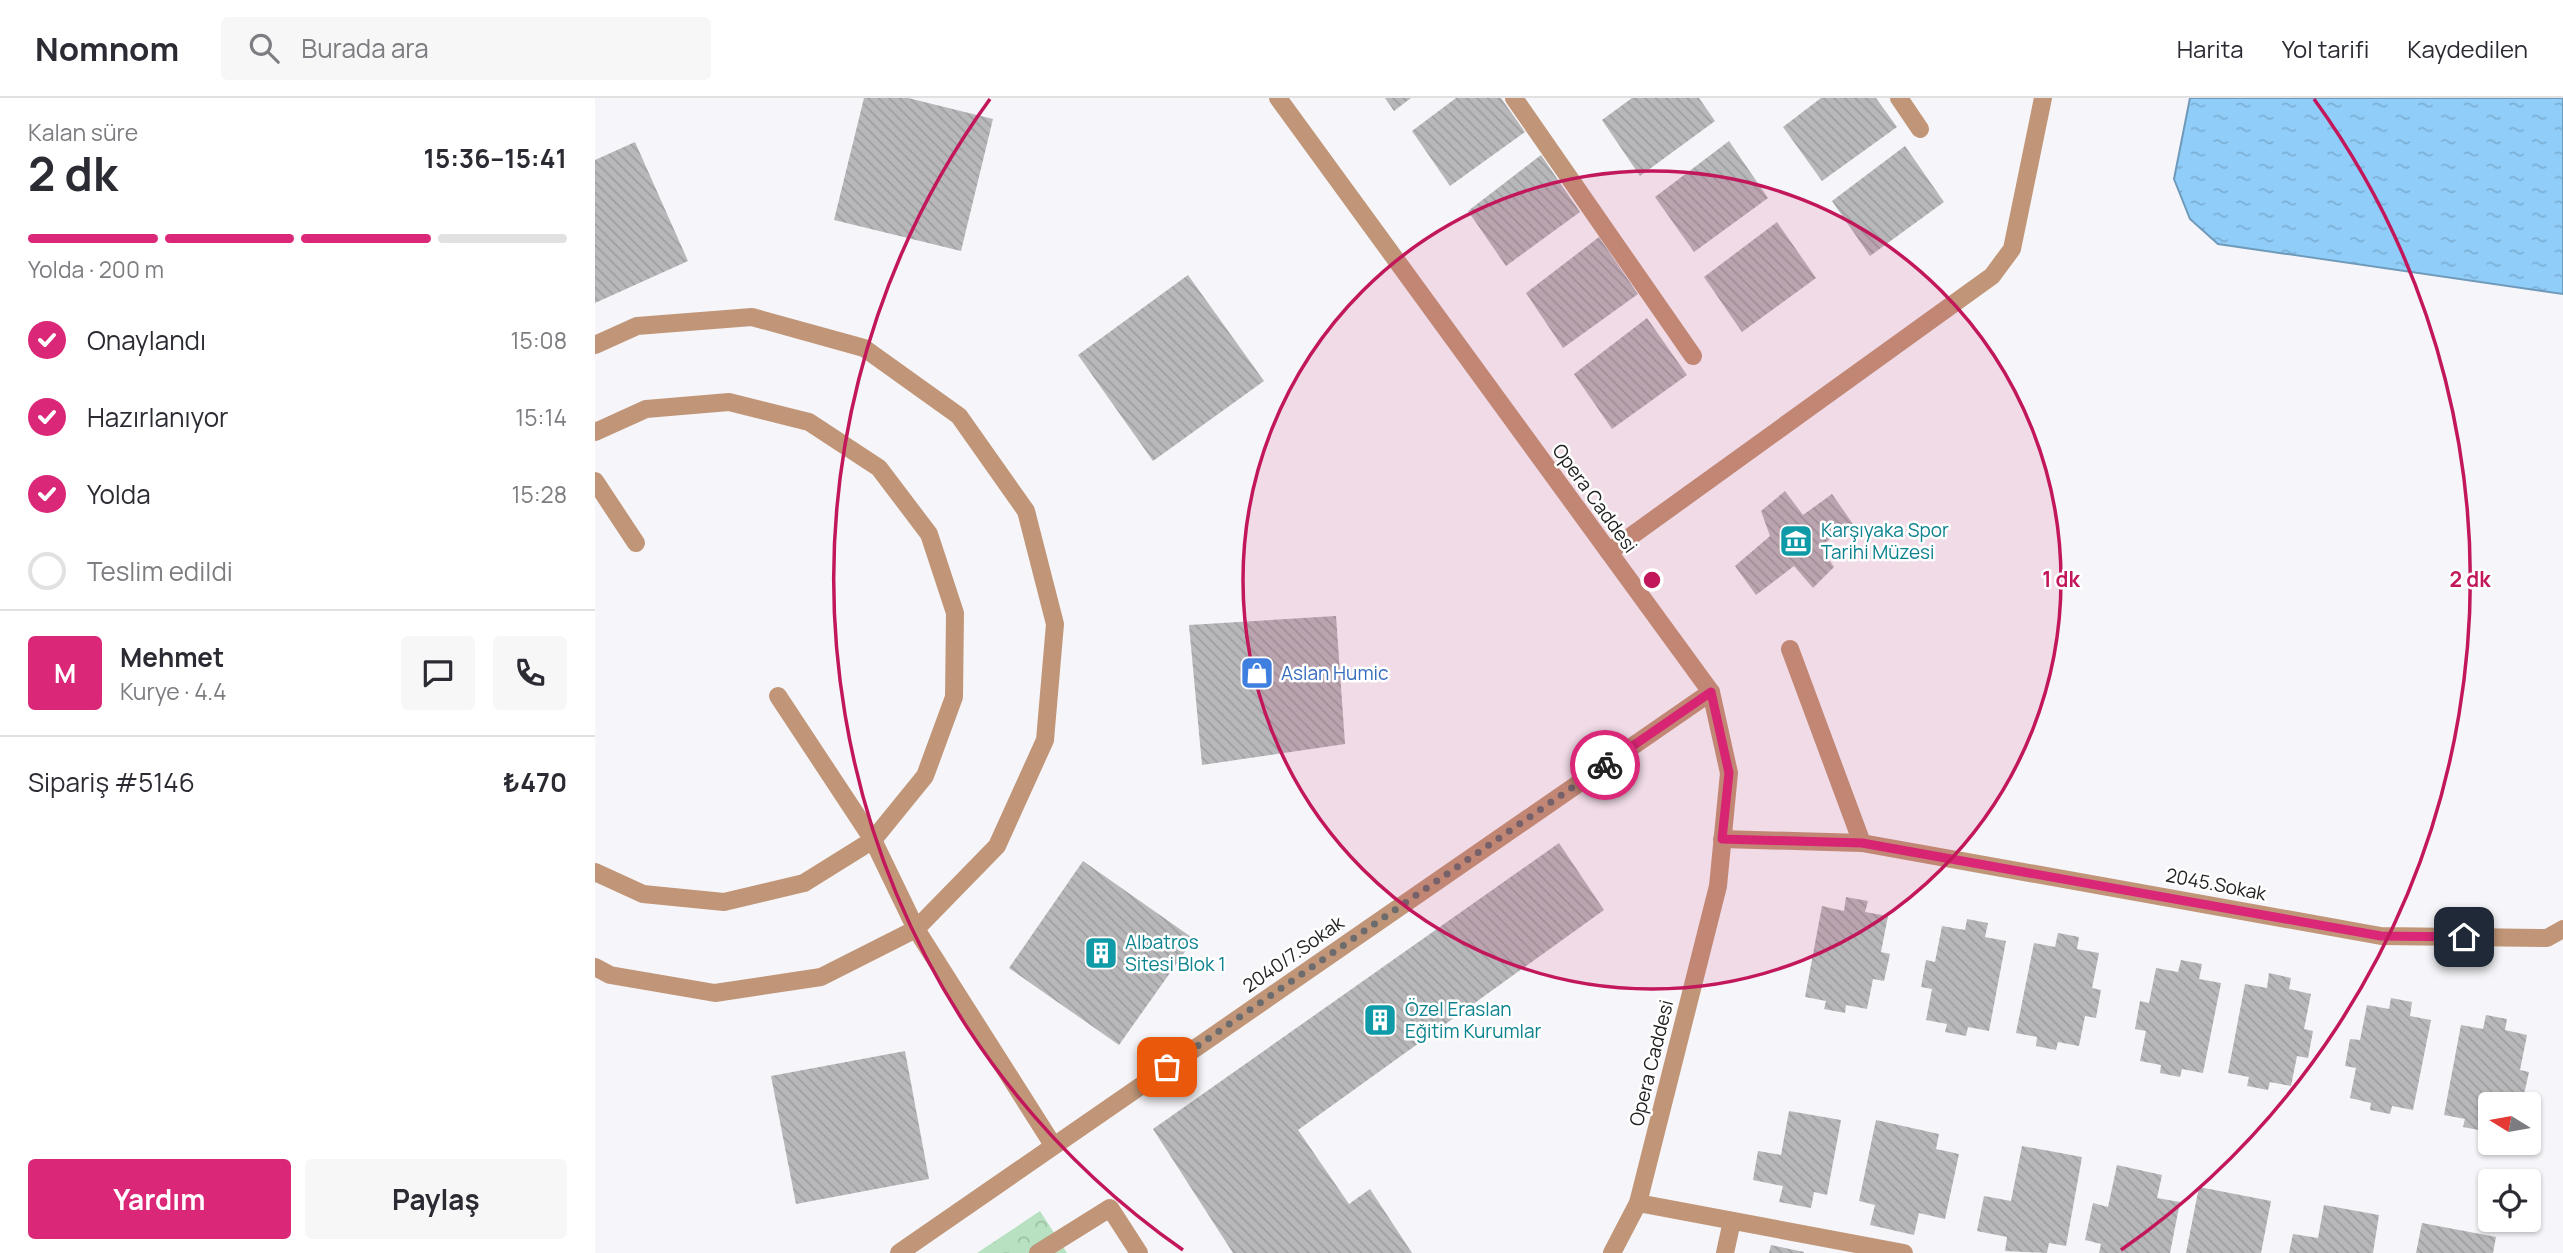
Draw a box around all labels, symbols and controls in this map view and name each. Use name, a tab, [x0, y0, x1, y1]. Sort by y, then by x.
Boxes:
search box	[221, 17, 711, 80]
text: Nomnom	[35, 26, 179, 71]
icon: search	[245, 29, 283, 67]
text: Burada ara	[301, 30, 429, 66]
text: Harita	[2177, 32, 2244, 65]
text: Yol tarifi	[2282, 32, 2369, 65]
text: Kaydedilen	[2407, 32, 2528, 65]
text: Kalan süre	[28, 116, 138, 148]
text: 15:36–15:41	[424, 140, 567, 176]
text: 2 dk	[28, 142, 118, 205]
text: Yolda · 200 m	[28, 253, 164, 285]
icon: check	[28, 321, 66, 359]
text: Onaylandı	[87, 322, 206, 358]
text: 15:08	[510, 324, 567, 356]
icon: check	[28, 398, 66, 436]
text: Hazırlanıyor	[87, 399, 228, 435]
text: 15:14	[515, 401, 567, 433]
street label: Opera Caddesi	[1547, 438, 1643, 558]
icon: check	[28, 475, 66, 513]
text: Yolda	[87, 476, 151, 512]
text: 15:28	[511, 478, 567, 510]
place label: Karşıyaka Spor Tarihi Müzesi	[1821, 517, 1949, 565]
museum icon: Karşıyaka Spor Tarihi Müzesi	[1777, 522, 1815, 560]
text: Teslim edildi	[87, 553, 233, 589]
text: 1 dk	[2042, 565, 2081, 593]
text: 2 dk	[2450, 565, 2491, 593]
centre of rings	[1640, 568, 1664, 592]
button: chat	[401, 636, 475, 710]
button: phone	[493, 636, 567, 710]
text: Mehmet	[120, 639, 224, 675]
shop icon: Aslan Humic	[1238, 654, 1276, 692]
text: M	[54, 655, 76, 691]
place label: Aslan Humic	[1281, 660, 1388, 686]
text: Kurye · 4.4	[120, 675, 227, 707]
courier	[1570, 730, 1640, 800]
icon: bike	[1586, 746, 1624, 784]
text: Sipariş #5146	[28, 764, 195, 800]
text: ₺470	[503, 764, 567, 800]
street label: 2045.Sokak	[2164, 862, 2269, 907]
pin	[2434, 907, 2494, 967]
street label: 2040/7.Sokak	[1237, 909, 1349, 998]
icon: home	[2445, 918, 2483, 956]
place label: Albatros Sitesi Blok 1	[1125, 929, 1226, 977]
building icon: Albatros Sitesi Blok 1	[1082, 934, 1120, 972]
place label: Özel Eraslan Eğitim Kurumlar	[1405, 996, 1542, 1044]
street label: Opera Caddesi	[1623, 997, 1679, 1129]
building icon: Özel Eraslan Eğitim Kurumlar	[1361, 1001, 1399, 1039]
pin	[1137, 1037, 1197, 1097]
icon: bag	[1148, 1048, 1186, 1086]
north arrow	[2478, 1092, 2541, 1155]
map controls	[2478, 1092, 2541, 1232]
button: Yardım	[28, 1159, 291, 1239]
button: Paylaş	[305, 1159, 567, 1239]
button: locate	[2478, 1169, 2541, 1232]

